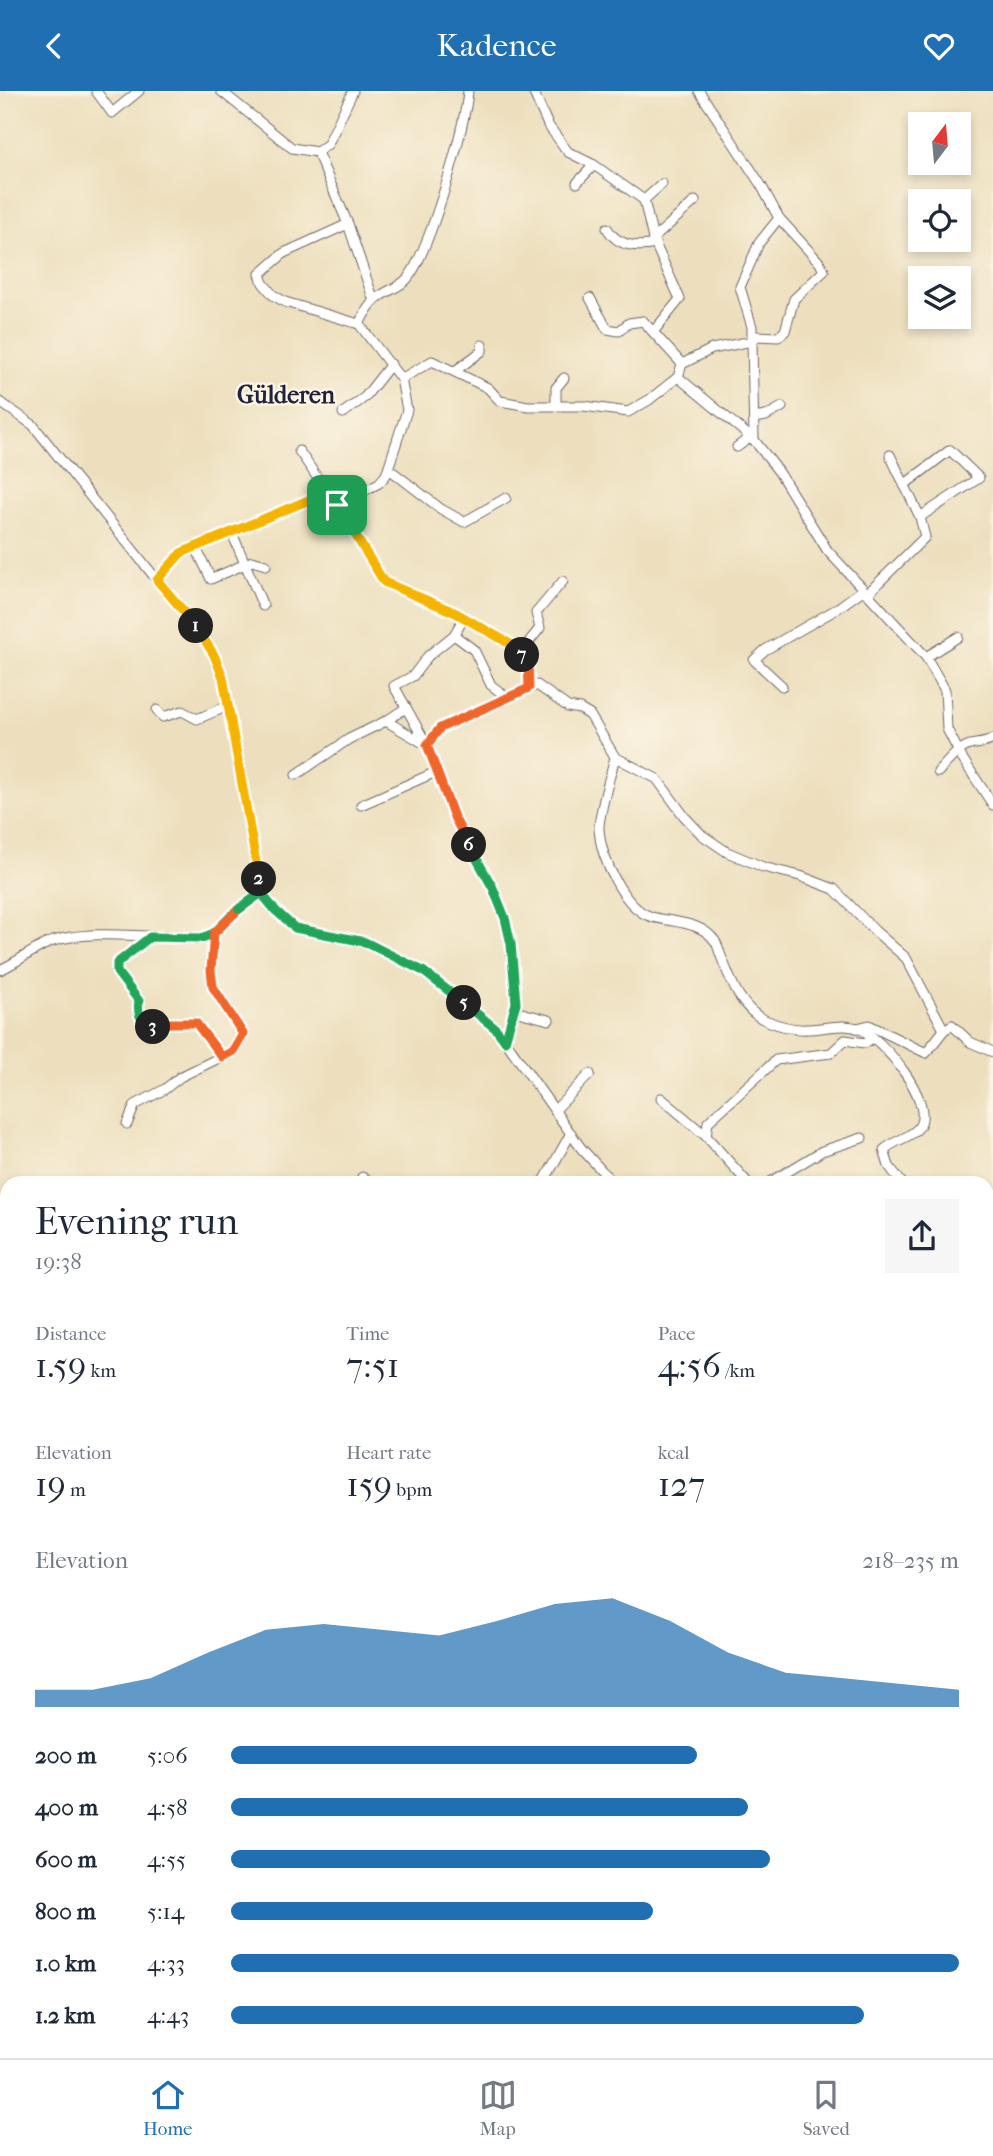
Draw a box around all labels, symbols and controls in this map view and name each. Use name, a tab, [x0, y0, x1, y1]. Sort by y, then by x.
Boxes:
icon: back	[35, 27, 73, 65]
text: Kadence	[436, 27, 557, 64]
icon: heart	[920, 27, 958, 65]
north arrow	[908, 112, 971, 175]
map controls	[908, 112, 971, 329]
button: locate	[908, 189, 971, 252]
button: layers	[908, 266, 971, 329]
district label: Gülderen	[237, 381, 336, 409]
pin	[307, 475, 367, 535]
icon: arrive	[318, 486, 356, 524]
pin: 1	[178, 609, 214, 643]
text: 1	[192, 614, 199, 636]
pin: 7	[504, 637, 540, 673]
text: 7	[517, 643, 526, 665]
pin: 6	[452, 827, 486, 863]
text: 6	[463, 833, 474, 855]
pin: 2	[242, 861, 276, 897]
text: 2	[254, 867, 263, 889]
pin: 5	[447, 985, 482, 1021]
text: 5	[459, 991, 468, 1013]
pin: 3	[136, 1009, 170, 1045]
text: 3	[149, 1015, 156, 1037]
text: Evening run	[35, 1199, 238, 1244]
button: share	[885, 1199, 959, 1273]
text: 19:38	[35, 1248, 82, 1275]
text: Distance	[35, 1323, 106, 1345]
text: Time	[346, 1323, 390, 1345]
text: Pace	[658, 1323, 696, 1345]
text: 1.59	[35, 1345, 86, 1386]
text: 7:51	[346, 1345, 399, 1386]
text: 4:56	[658, 1345, 721, 1386]
text: km	[86, 1360, 116, 1382]
text: /km	[721, 1360, 755, 1382]
text: Elevation	[35, 1442, 112, 1464]
text: Heart rate	[346, 1442, 431, 1464]
text: kcal	[658, 1442, 690, 1464]
text: 19	[35, 1464, 66, 1505]
text: 159	[346, 1464, 392, 1505]
text: 127	[658, 1464, 705, 1505]
text: m	[66, 1479, 86, 1501]
text: bpm	[392, 1479, 432, 1501]
text: Elevation	[35, 1547, 128, 1574]
text: 218–235 m	[862, 1547, 959, 1574]
text: 200 m	[35, 1742, 96, 1769]
text: 5:06	[147, 1742, 188, 1769]
text: 400 m	[35, 1794, 98, 1821]
text: 4:58	[147, 1794, 188, 1821]
text: 600 m	[35, 1846, 97, 1873]
text: 4:55	[147, 1846, 186, 1873]
text: 800 m	[35, 1898, 96, 1925]
text: 5:14	[147, 1898, 184, 1925]
text: 1.0 km	[35, 1950, 96, 1977]
text: 4:33	[147, 1950, 185, 1977]
text: 1.2 km	[35, 2002, 95, 2029]
text: 4:43	[147, 2002, 189, 2029]
tab: Home	[143, 2076, 193, 2140]
tab: Map	[479, 2076, 517, 2140]
tab: Saved	[803, 2076, 850, 2140]

